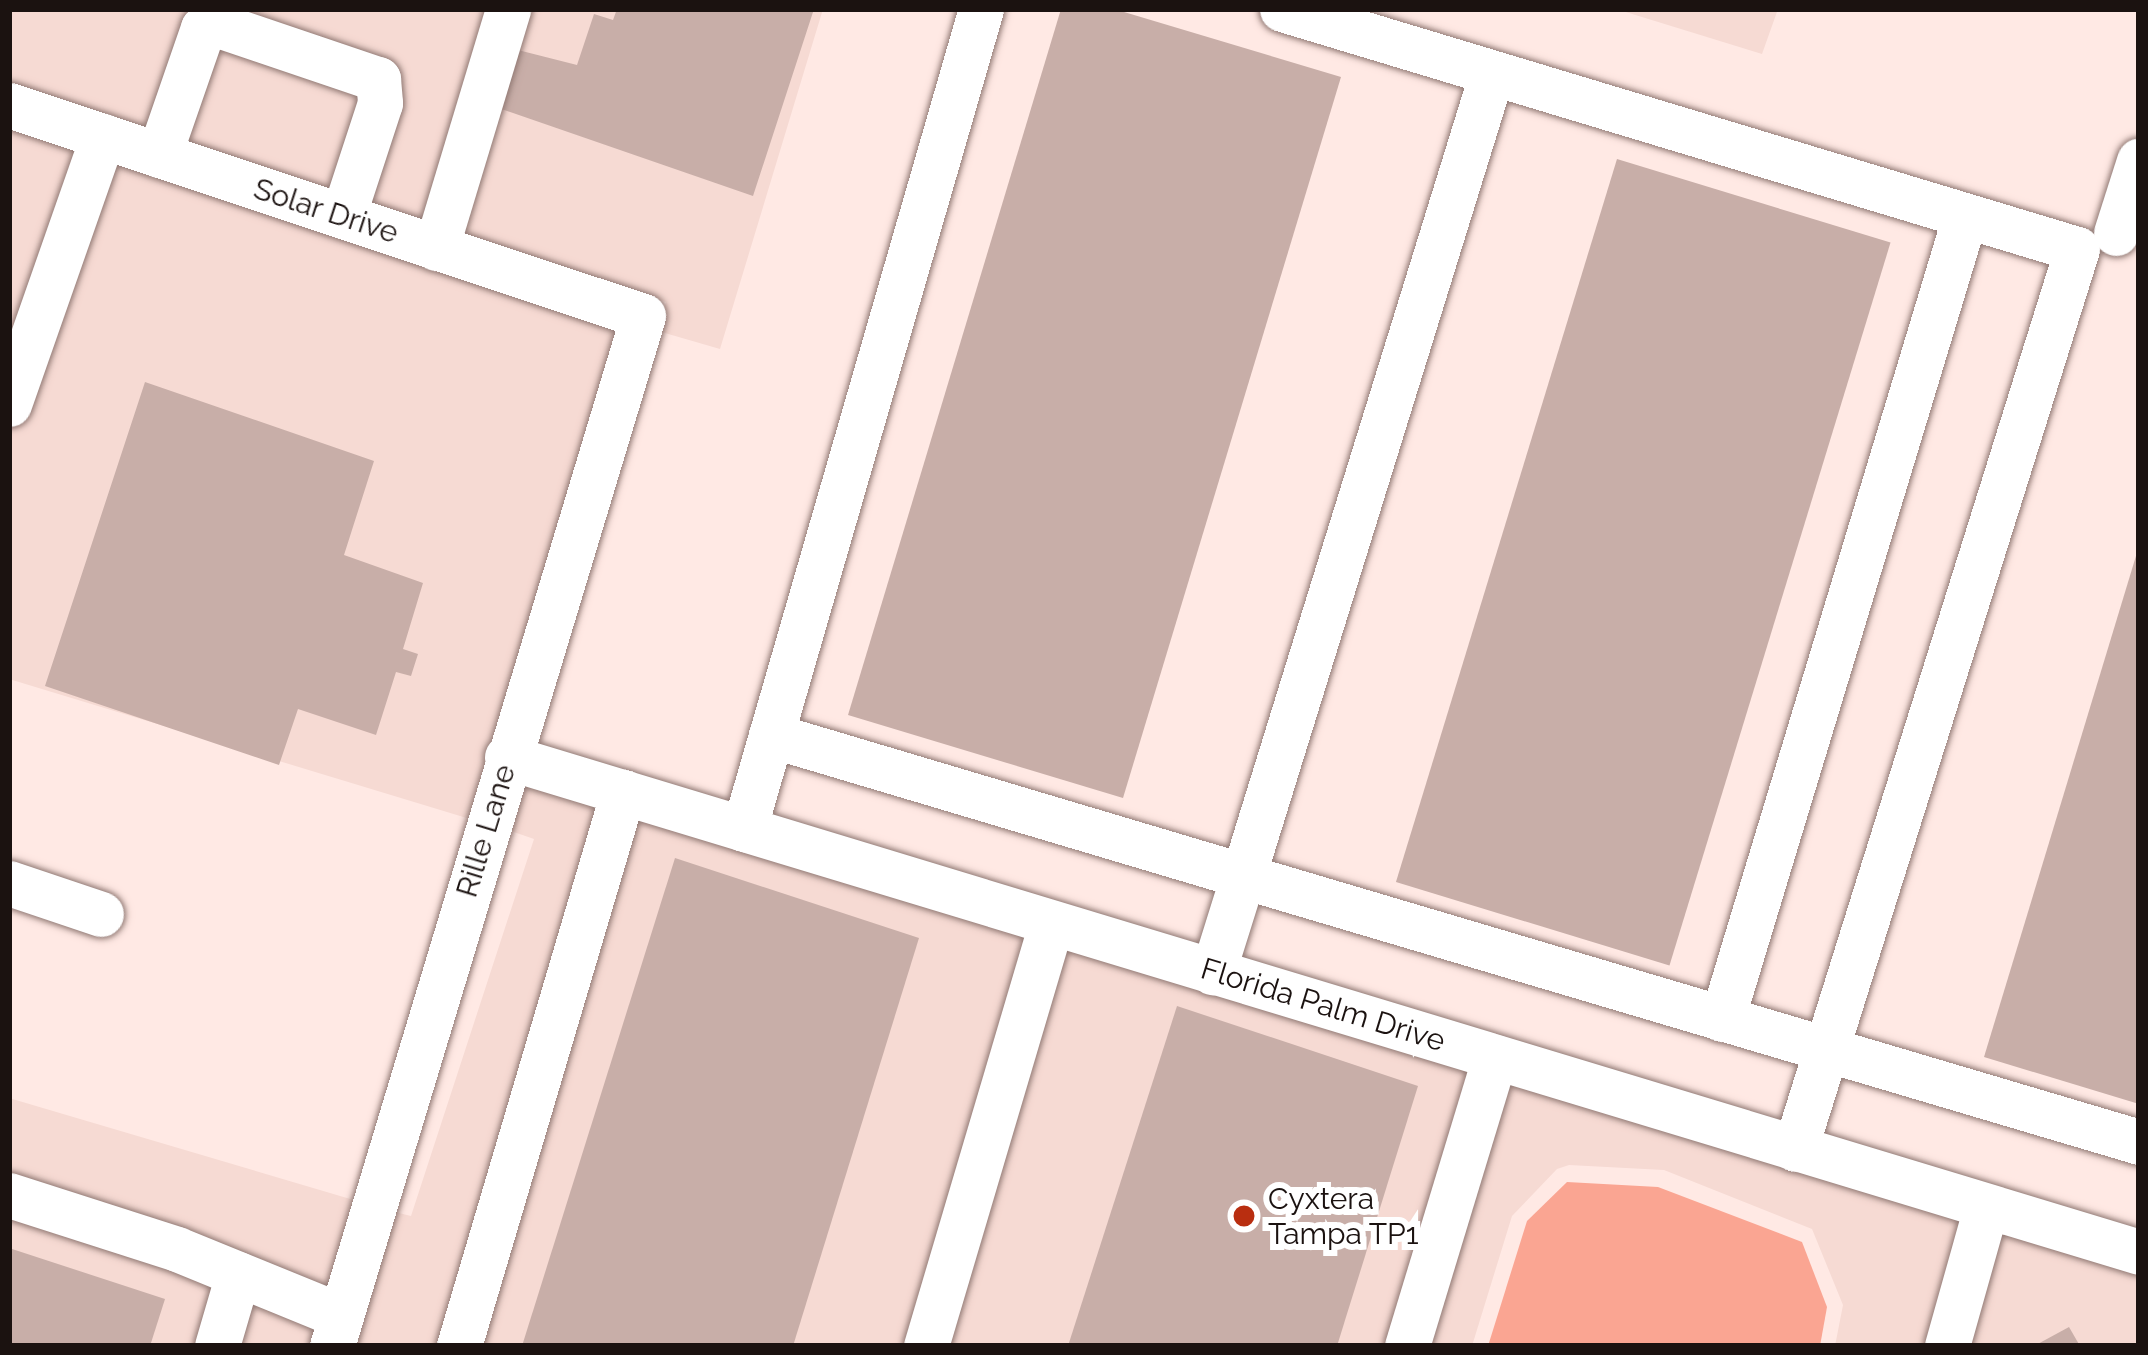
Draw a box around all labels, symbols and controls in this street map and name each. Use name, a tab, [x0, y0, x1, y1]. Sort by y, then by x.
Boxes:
street label: Solar Drive	[249, 171, 403, 251]
street label: Rille Lane	[449, 760, 523, 902]
street label: Florida Palm Drive	[1197, 951, 1449, 1059]
place label: Cyxtera Tampa TP1	[1268, 1181, 1419, 1252]
marker: Cyxtera Tampa TP1	[1231, 1203, 1257, 1229]

